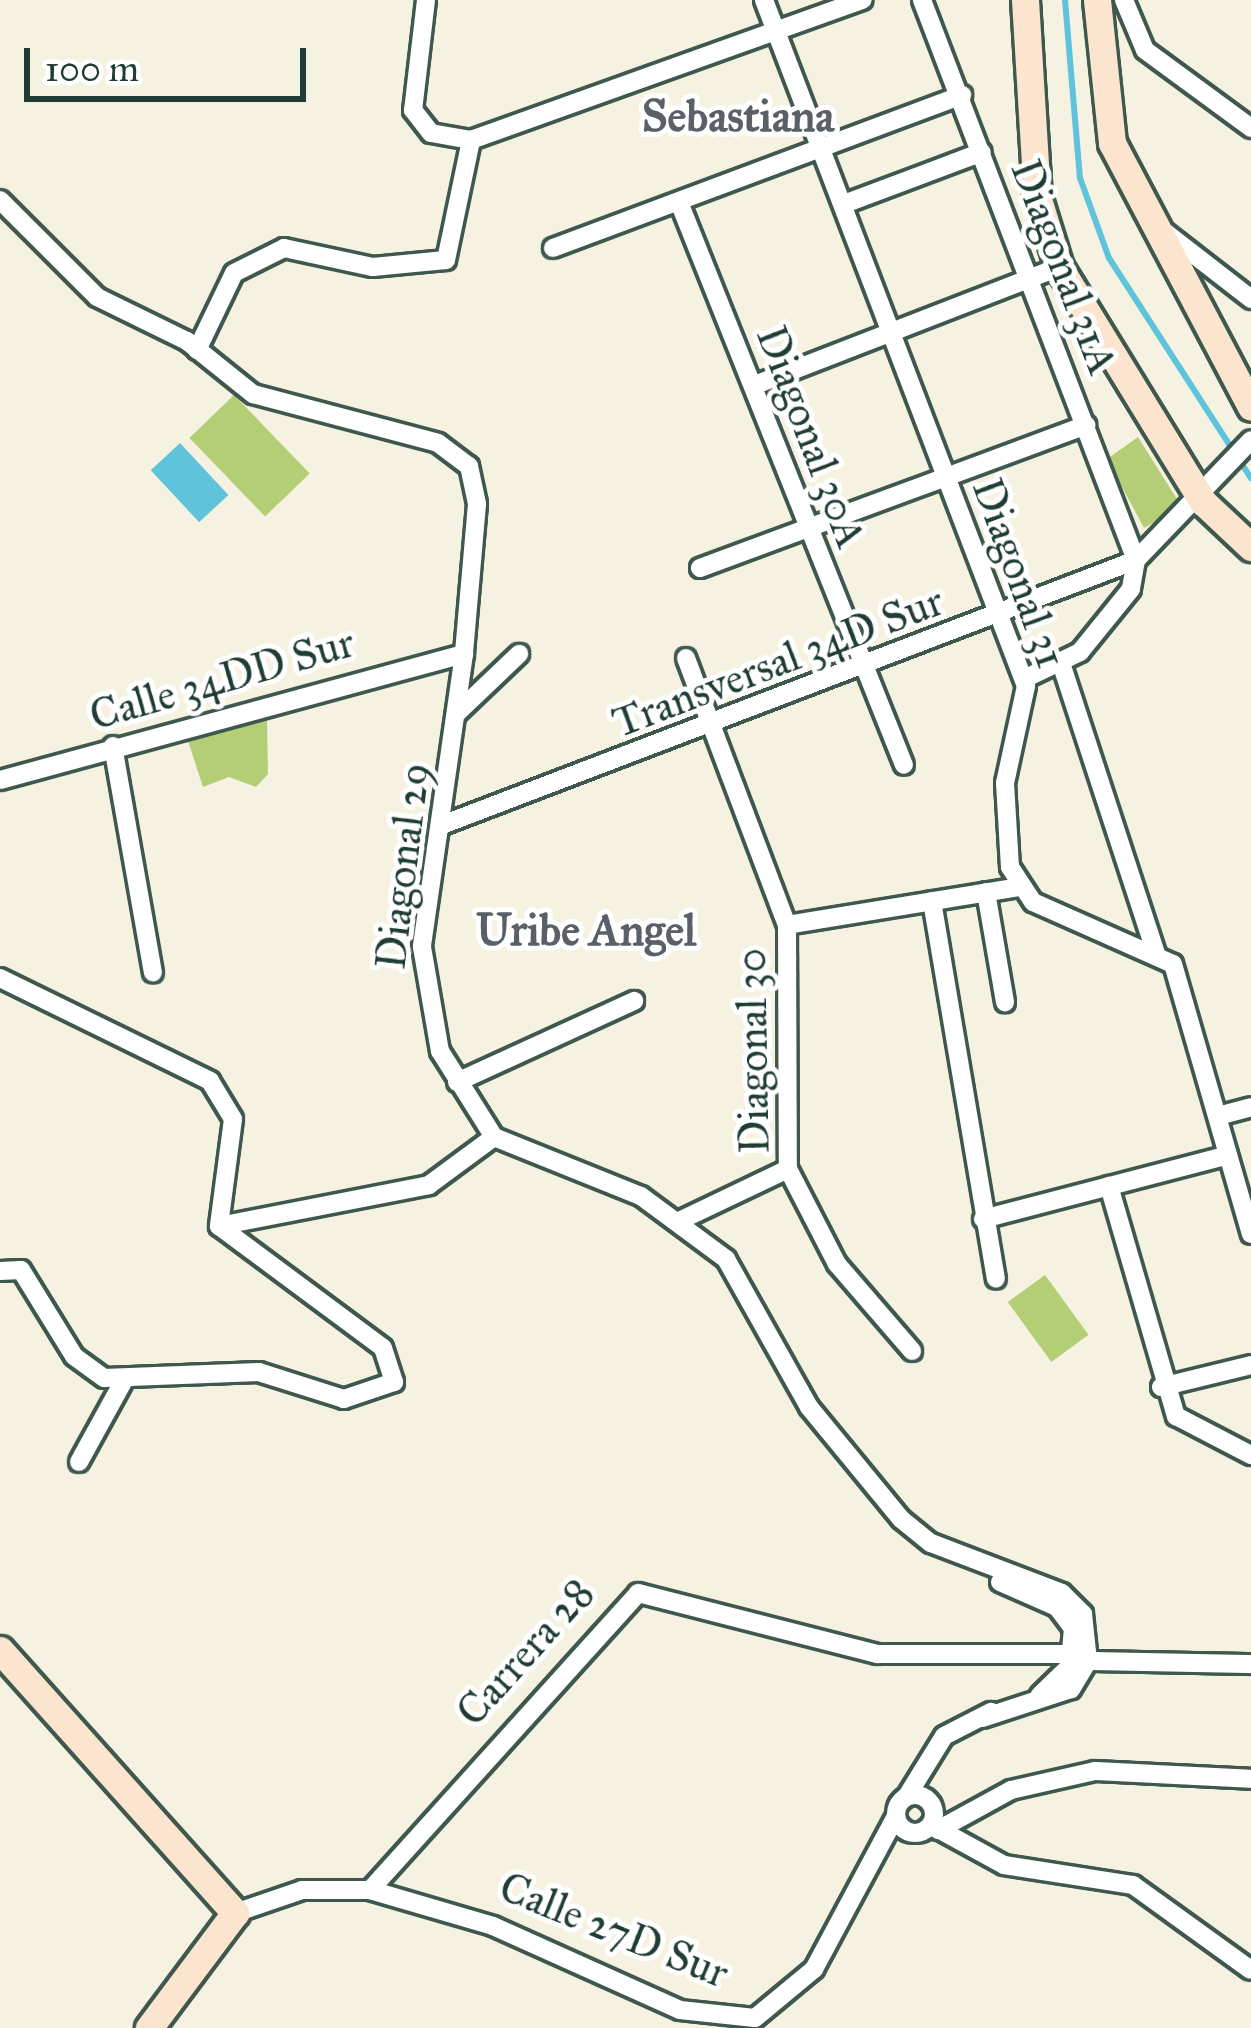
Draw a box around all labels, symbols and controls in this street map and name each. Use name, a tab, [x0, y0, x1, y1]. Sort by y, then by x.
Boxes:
scale bar	[30, 24, 312, 98]
text: 100 m	[45, 47, 139, 91]
district label: Sebastiana	[642, 89, 834, 143]
street label: Diagonal 31A	[1000, 152, 1128, 382]
street label: Diagonal 30A	[746, 319, 876, 555]
street label: Diagonal 31	[962, 471, 1076, 675]
street label: Transversal 34D Sur	[605, 576, 951, 748]
street label: Calle 34DD Sur	[84, 617, 360, 741]
street label: Diagonal 29	[365, 760, 441, 972]
district label: Uribe Angel	[476, 903, 696, 957]
street label: Diagonal 30	[726, 948, 780, 1154]
street label: Carrera 28	[446, 1568, 604, 1736]
street label: Calle 27D Sur	[492, 1861, 736, 1999]

